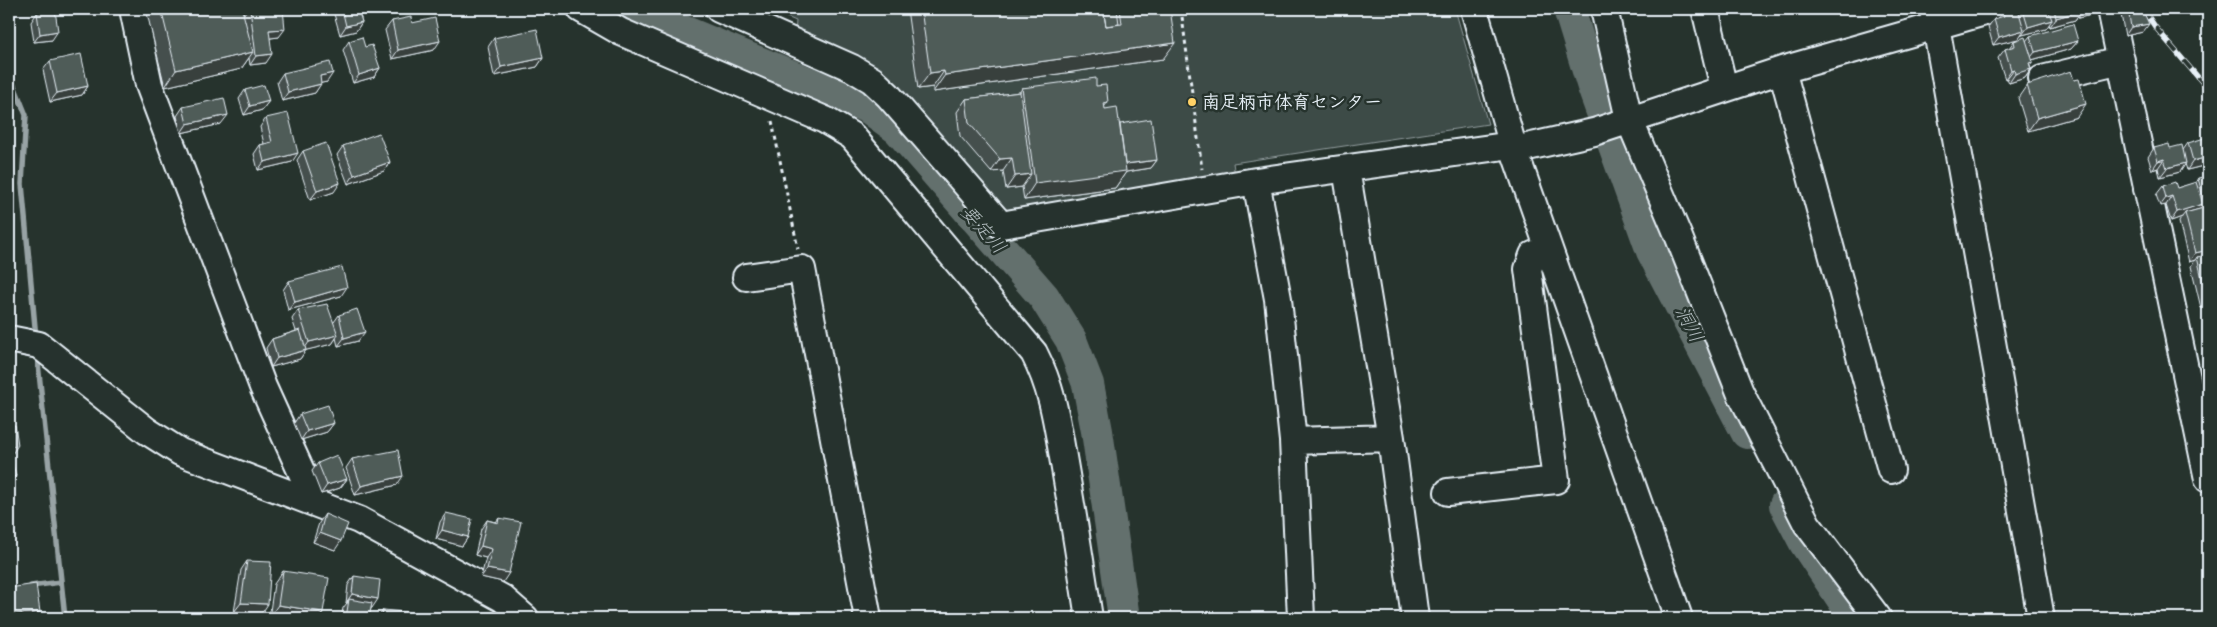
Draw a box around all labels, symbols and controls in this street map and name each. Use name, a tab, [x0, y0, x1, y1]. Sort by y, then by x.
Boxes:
place label: 南足柄市体育センター	[1202, 86, 1382, 118]
marker: 南足柄市体育センター	[1186, 96, 1198, 108]
water label: 要定川	[952, 197, 1015, 262]
water label: 洞川	[1666, 300, 1713, 349]

